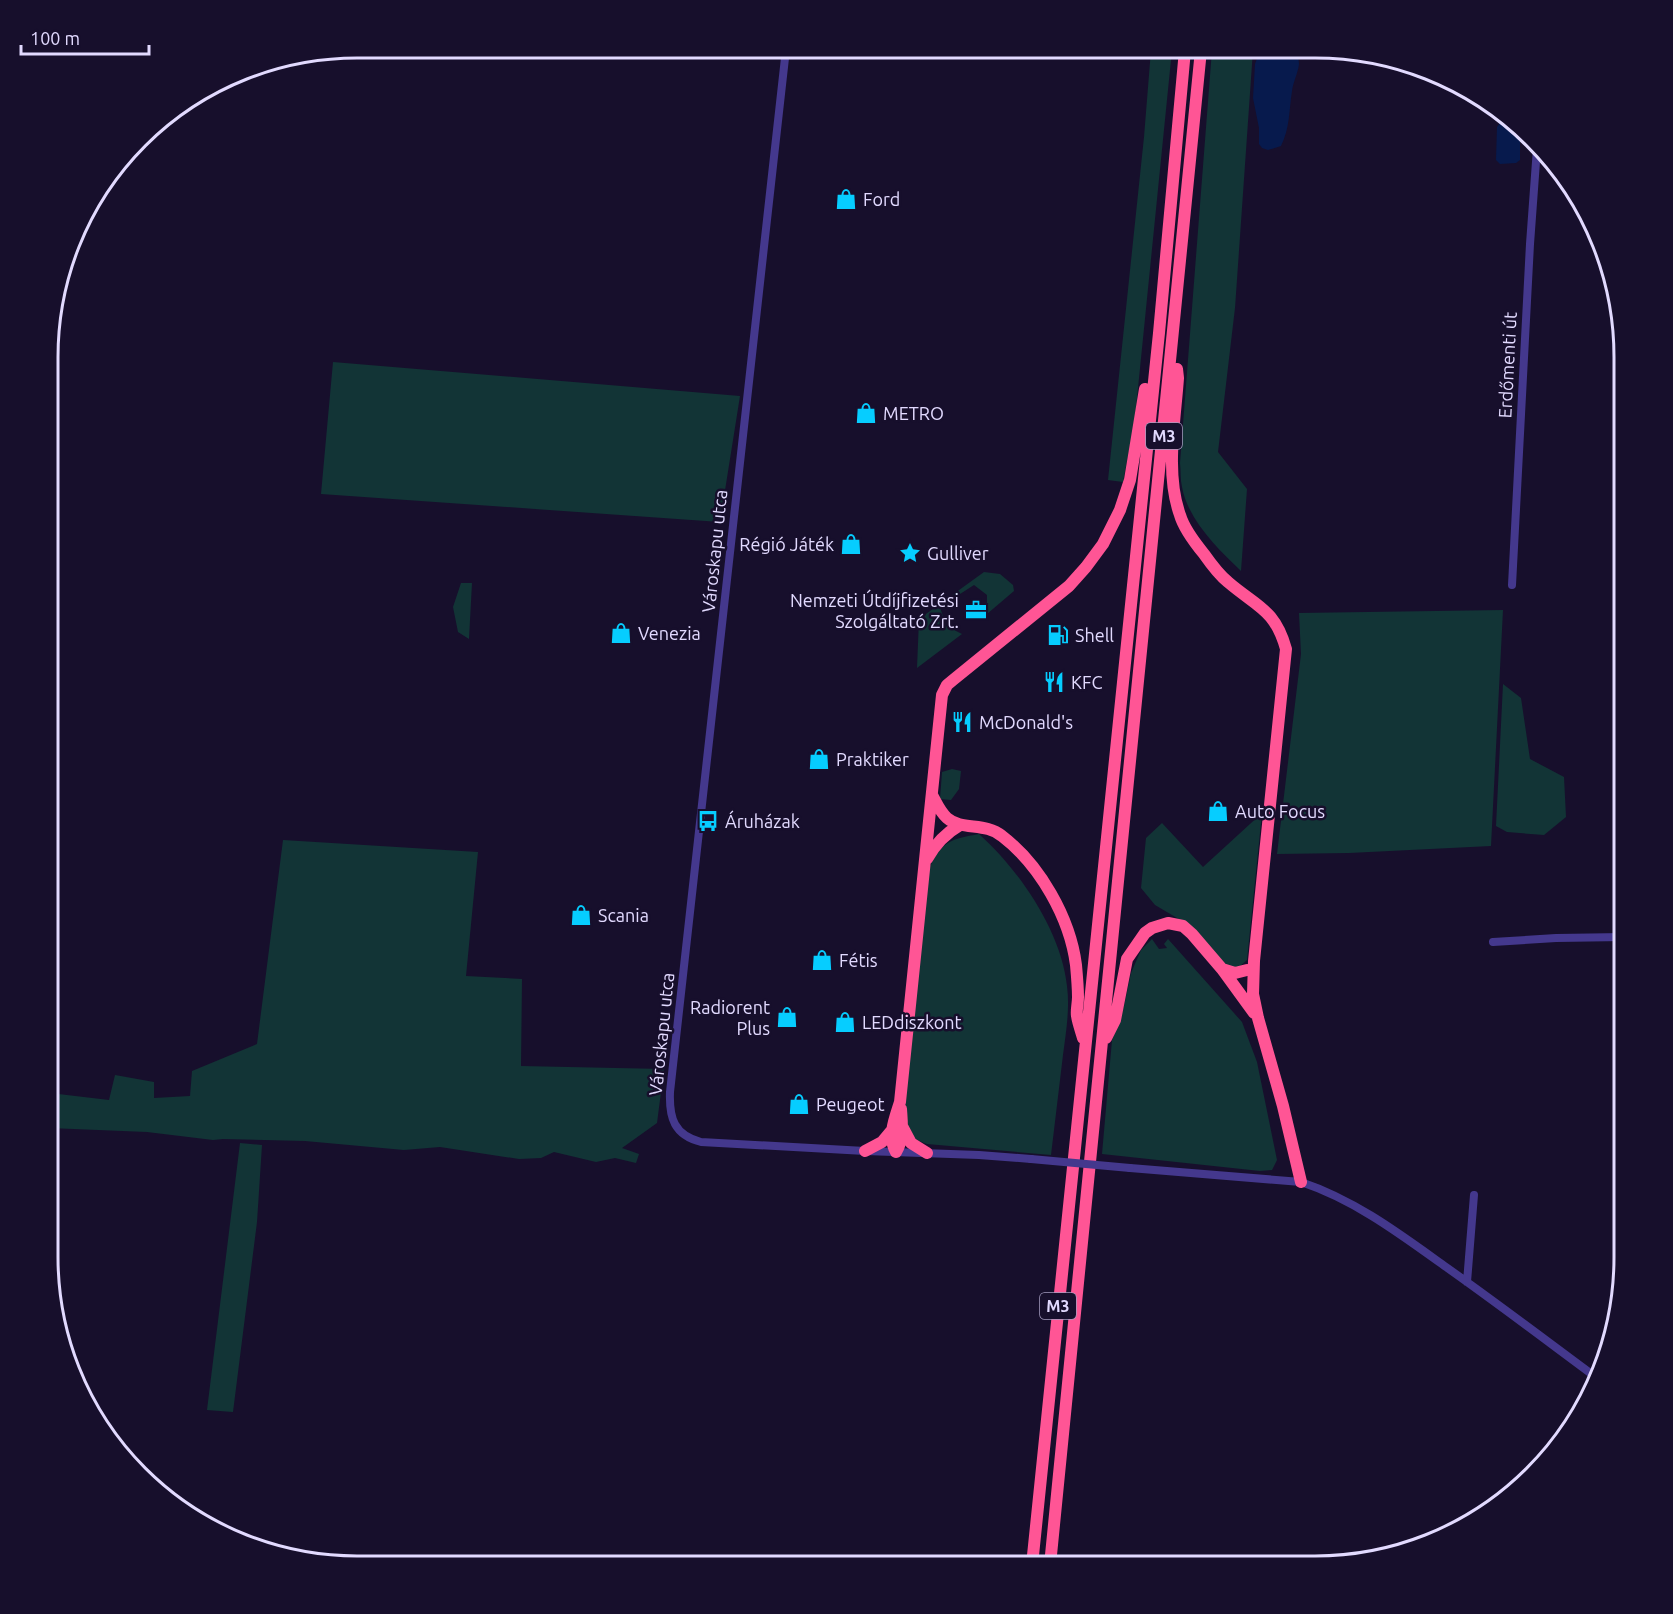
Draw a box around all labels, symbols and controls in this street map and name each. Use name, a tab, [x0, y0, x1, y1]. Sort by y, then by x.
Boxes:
scale bar	[21, 18, 148, 56]
text: 100 m	[30, 28, 80, 48]
shop icon: Ford	[834, 187, 858, 211]
place label: Ford	[863, 189, 900, 209]
street label: Erdőmenti út	[1494, 311, 1520, 419]
shop icon: METRO	[854, 401, 878, 425]
place label: METRO	[883, 403, 944, 423]
road number: M3	[1146, 423, 1182, 449]
street label: Városkapu utca	[698, 488, 730, 614]
shop icon: Régió Játék	[839, 532, 863, 556]
place label: Régió Játék	[739, 534, 834, 554]
place icon: Gulliver	[898, 541, 922, 565]
place label: Gulliver	[927, 543, 989, 563]
place label: Nemzeti Útdíjfizetési Szolgáltató Zrt.	[790, 589, 959, 631]
office icon: Nemzeti Útdíjfizetési Szolgáltató Zrt.	[964, 598, 988, 622]
shop icon: Venezia	[609, 621, 633, 645]
place label: Venezia	[638, 623, 701, 643]
fuel station icon: Shell	[1046, 623, 1070, 647]
place label: Shell	[1075, 625, 1114, 645]
restaurant icon: KFC	[1042, 670, 1066, 694]
place label: KFC	[1071, 672, 1102, 692]
restaurant icon: McDonald's	[950, 710, 974, 734]
place label: McDonald's	[979, 712, 1073, 732]
shop icon: Praktiker	[807, 747, 831, 771]
place label: Praktiker	[836, 749, 909, 769]
shop icon: Auto Focus	[1206, 799, 1230, 823]
place label: Auto Focus	[1235, 801, 1325, 821]
bus stop icon: Áruházak	[696, 809, 720, 833]
place label: Áruházak	[725, 810, 800, 831]
shop icon: Scania	[569, 903, 593, 927]
place label: Scania	[598, 905, 649, 925]
shop icon: Fétis	[810, 948, 834, 972]
place label: Fétis	[839, 950, 878, 970]
street label: Városkapu utca	[645, 971, 677, 1097]
place label: Radiorent Plus	[690, 997, 770, 1038]
shop icon: Radiorent Plus	[775, 1005, 799, 1029]
shop icon: LEDdiszkont	[833, 1010, 857, 1034]
place label: LEDdiszkont	[862, 1012, 962, 1032]
shop icon: Peugeot	[787, 1092, 811, 1116]
place label: Peugeot	[816, 1094, 885, 1114]
road number: M3	[1040, 1293, 1076, 1319]

